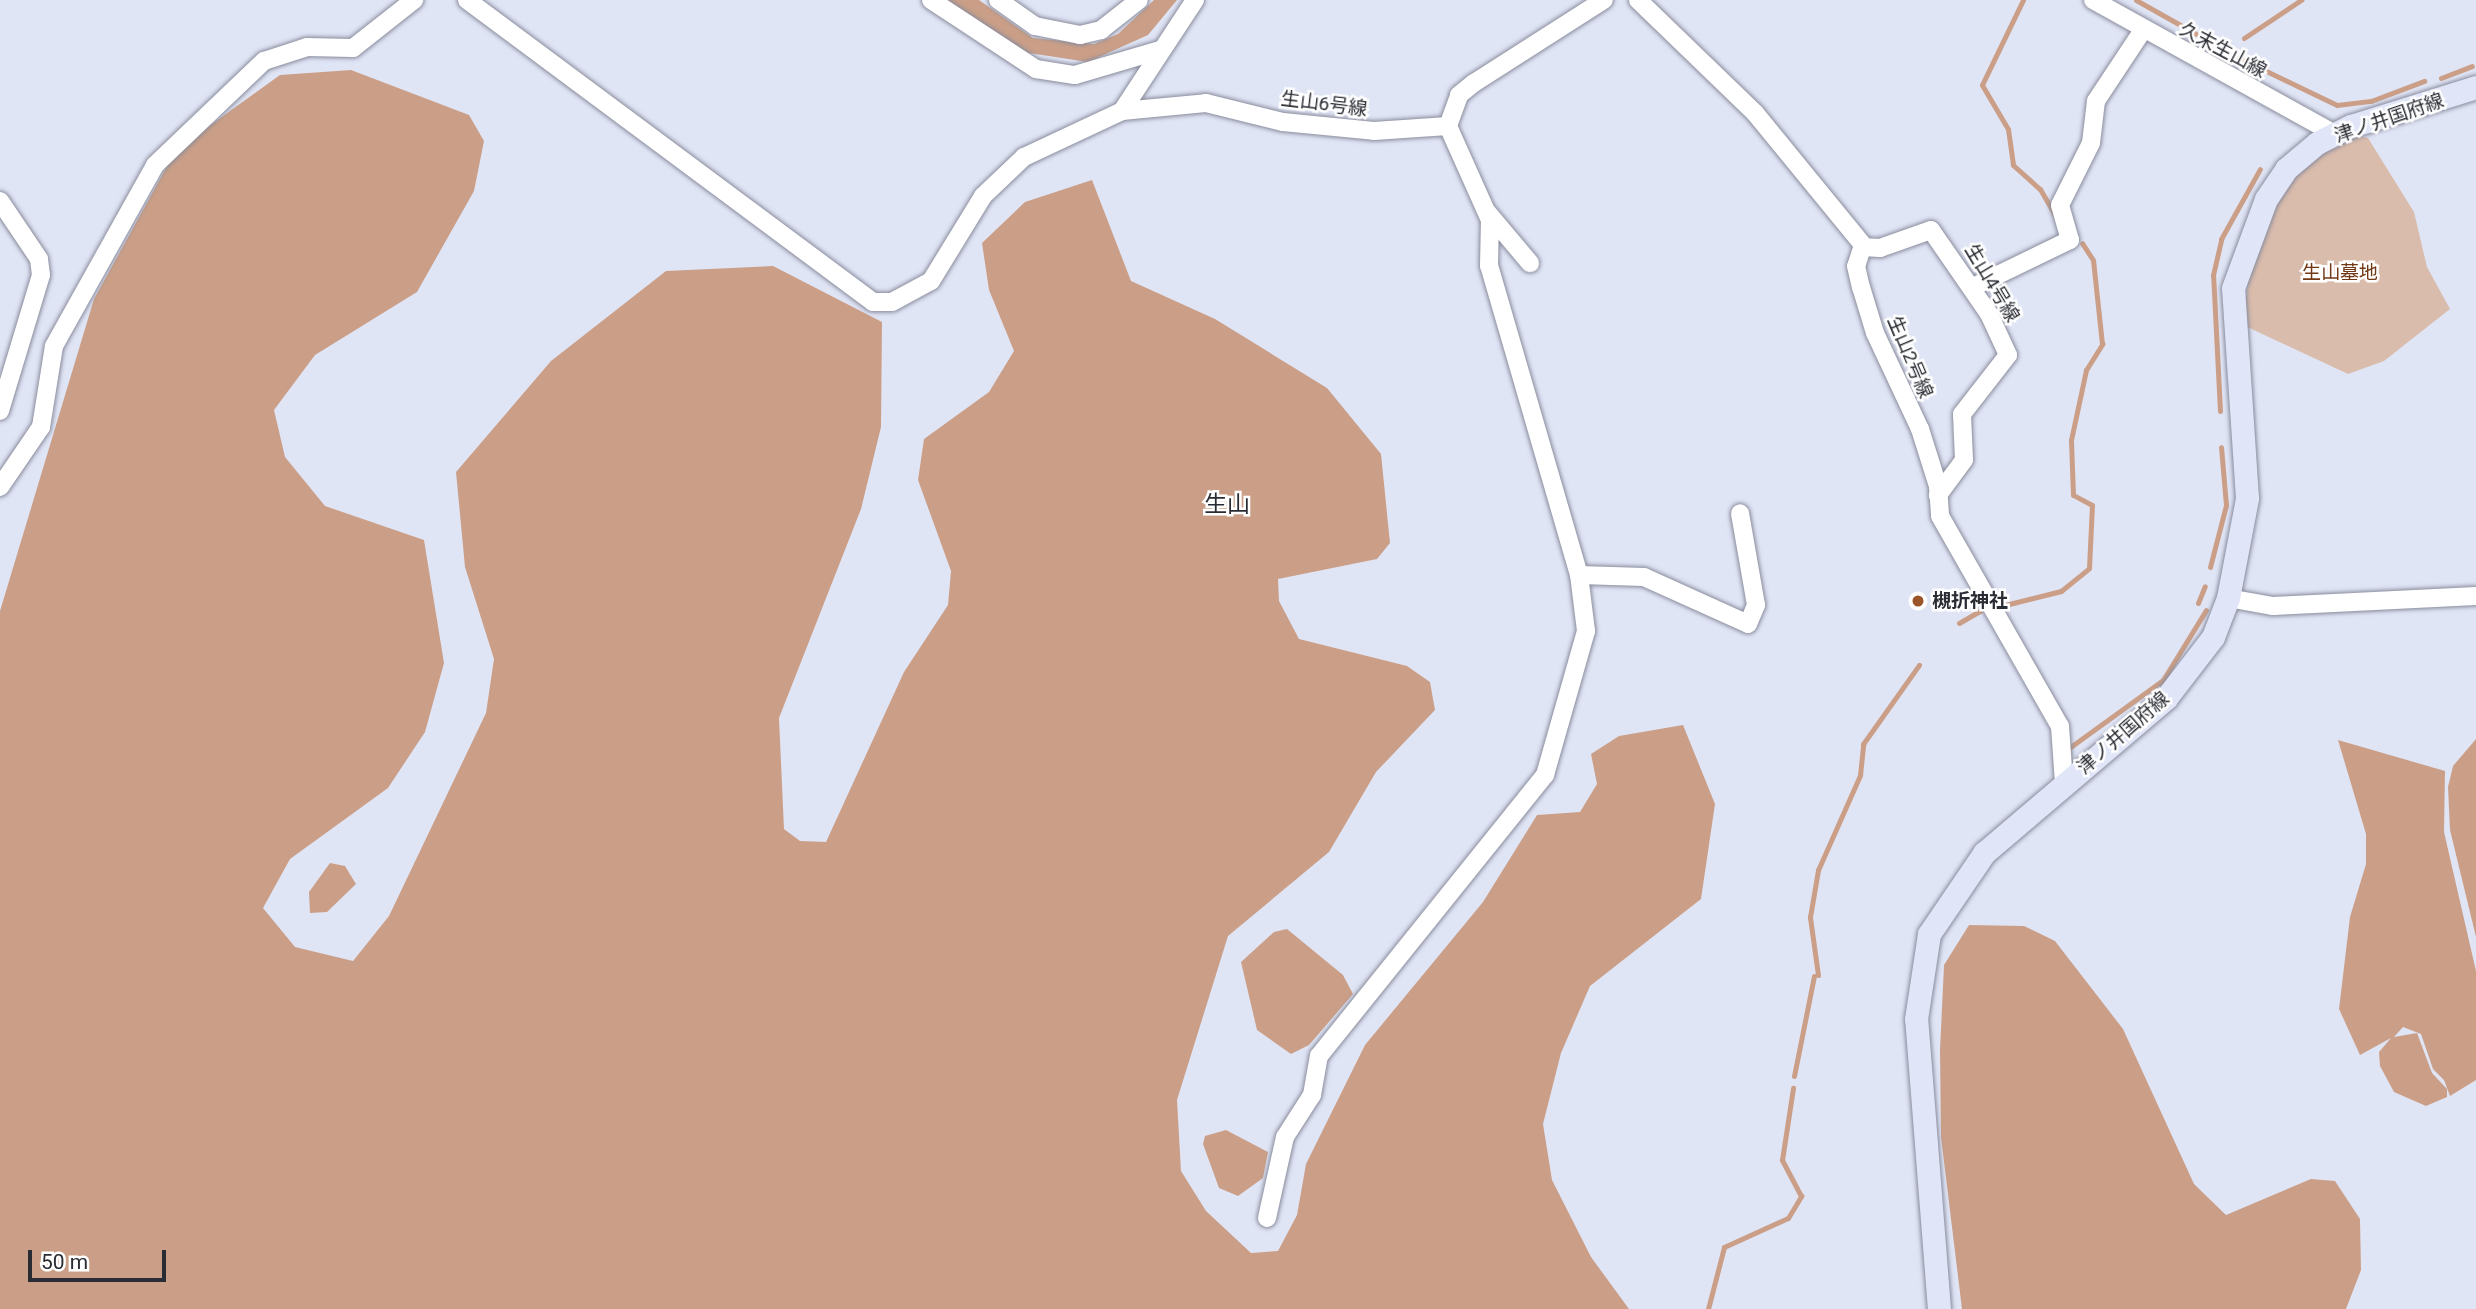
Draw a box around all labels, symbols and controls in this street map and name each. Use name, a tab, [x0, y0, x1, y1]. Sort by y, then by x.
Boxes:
street label: 久末生山線	[2176, 18, 2270, 82]
street label: 生山6号線	[1280, 87, 1368, 121]
street label: 津ノ井国府線	[2331, 89, 2447, 147]
street label: 生山4号線	[1960, 240, 2024, 326]
park label: 生山墓地	[2302, 262, 2378, 284]
street label: 生山2号線	[1883, 313, 1937, 401]
district label: 生山	[1204, 491, 1250, 519]
place label: 槻折神社	[1932, 590, 2008, 612]
marker: 槻折神社	[1910, 593, 1926, 609]
street label: 津ノ井国府線	[2073, 687, 2173, 779]
scale bar	[32, 1236, 170, 1280]
text: 50 m	[41, 1250, 88, 1274]

